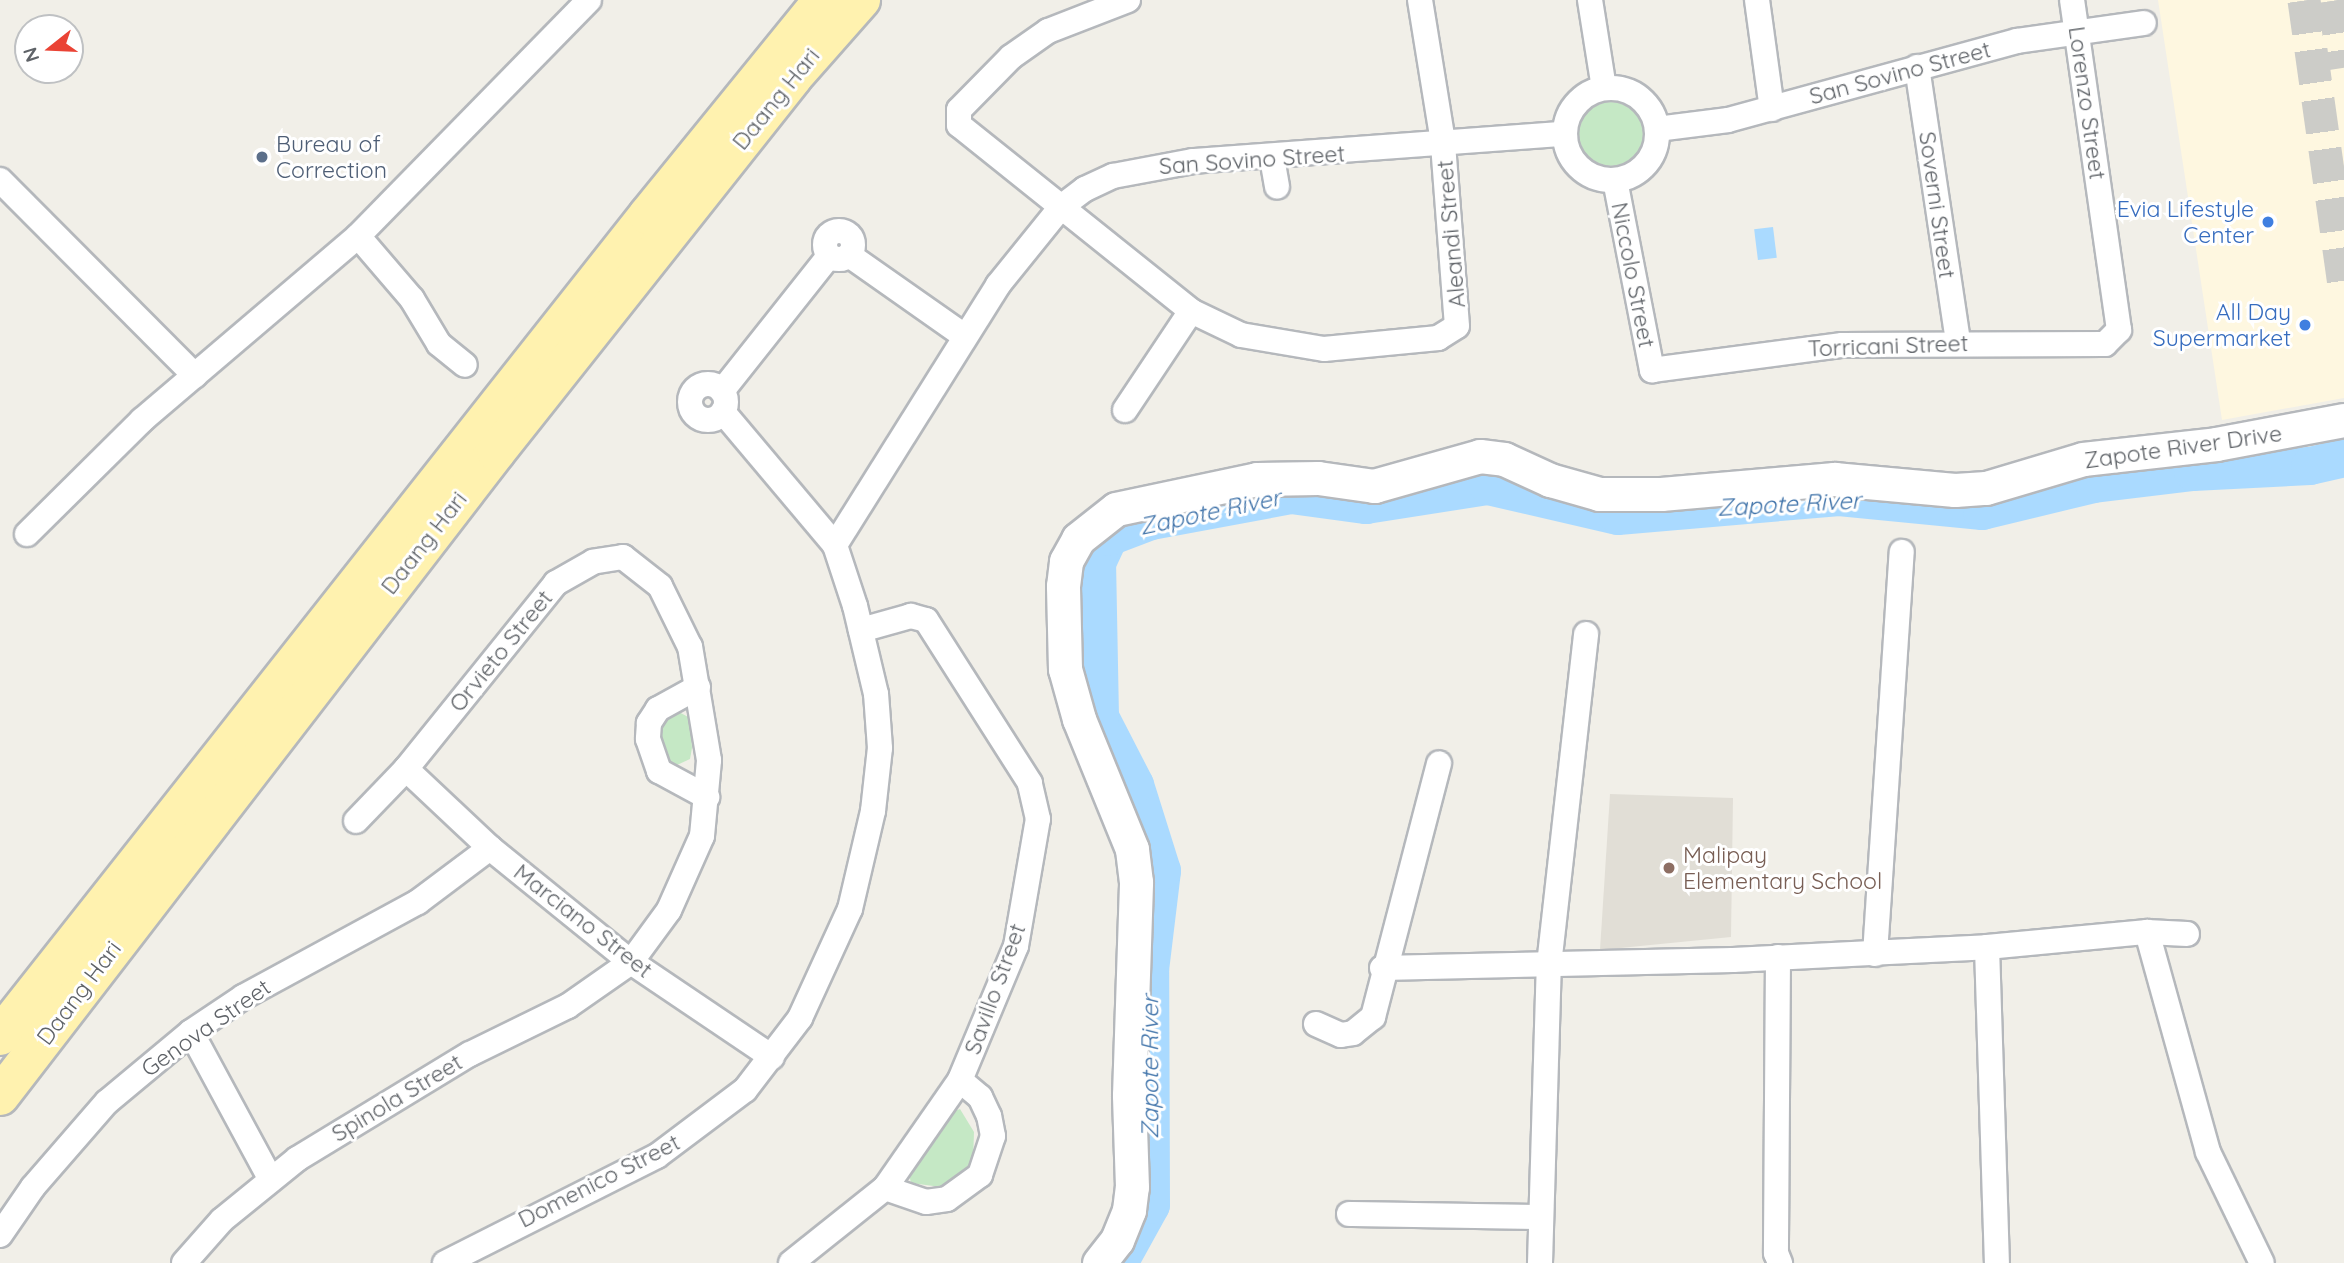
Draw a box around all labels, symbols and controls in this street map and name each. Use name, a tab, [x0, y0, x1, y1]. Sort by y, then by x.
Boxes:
north arrow	[14, 14, 84, 84]
street label: Lorenzo Street	[2063, 25, 2111, 181]
street label: San Sovino Street	[1806, 36, 1994, 110]
street label: Daang Hari	[727, 43, 825, 155]
text: N	[17, 45, 45, 65]
place label: Bureau of Correction	[276, 130, 387, 184]
street label: Soverni Street	[1913, 130, 1961, 280]
street label: San Sovino Street	[1158, 140, 1346, 180]
marker: Bureau of Correction	[254, 149, 270, 165]
street label: Aleandi Street	[1431, 159, 1471, 309]
place label: Evia Lifestyle Center	[2117, 195, 2254, 249]
street label: Niccolo Street	[1605, 200, 1661, 350]
marker: Evia Lifestyle Center	[2260, 214, 2276, 230]
place label: All Day Supermarket	[2153, 298, 2291, 352]
marker: All Day Supermarket	[2297, 317, 2313, 333]
street label: Torricani Street	[1807, 329, 1969, 363]
street label: Zapote River Drive	[2082, 419, 2284, 475]
water label: Zapote River	[1137, 483, 1283, 541]
street label: Daang Hari	[375, 486, 473, 600]
water label: Zapote River	[1716, 486, 1862, 522]
street label: Orvieto Street	[444, 585, 558, 717]
place label: Malipay Elementary School	[1683, 841, 1882, 895]
street label: Marciano Street	[508, 858, 658, 984]
marker: Malipay Elementary School	[1661, 860, 1677, 876]
street label: Savillo Street	[959, 920, 1031, 1058]
street label: Daang Hari	[31, 936, 127, 1050]
street label: Genova Street	[136, 973, 276, 1083]
water label: Zapote River	[1136, 995, 1164, 1139]
street label: Spinola Street	[327, 1048, 467, 1148]
street label: Domenico Street	[514, 1128, 684, 1234]

